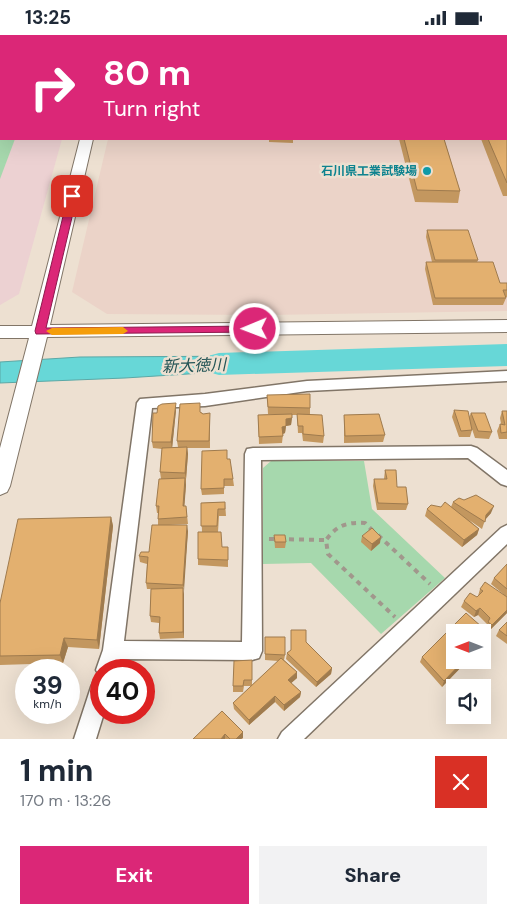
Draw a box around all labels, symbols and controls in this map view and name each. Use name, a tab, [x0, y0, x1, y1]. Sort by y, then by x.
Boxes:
text: 13:25	[25, 5, 71, 30]
text: 80 m	[103, 50, 191, 96]
icon: right	[20, 55, 85, 120]
text: Turn right	[103, 94, 200, 123]
place label: 石川県工業試験場	[321, 163, 417, 179]
marker: 石川県工業試験場	[421, 165, 433, 177]
pin	[51, 175, 93, 217]
icon: arrive	[58, 182, 86, 210]
position arrow	[228, 302, 280, 354]
water label: 新大徳川	[162, 354, 228, 377]
north arrow	[446, 624, 491, 669]
map controls	[446, 624, 491, 724]
speed limit sign: 40	[90, 659, 155, 724]
text: 39	[32, 669, 63, 702]
button: sound	[446, 679, 491, 724]
text: km/h	[33, 696, 62, 712]
text: 1 min	[20, 751, 93, 790]
button: close	[435, 756, 487, 808]
text: 170 m · 13:26	[20, 790, 111, 811]
button: Exit	[20, 846, 249, 904]
button: Share	[259, 846, 487, 904]

